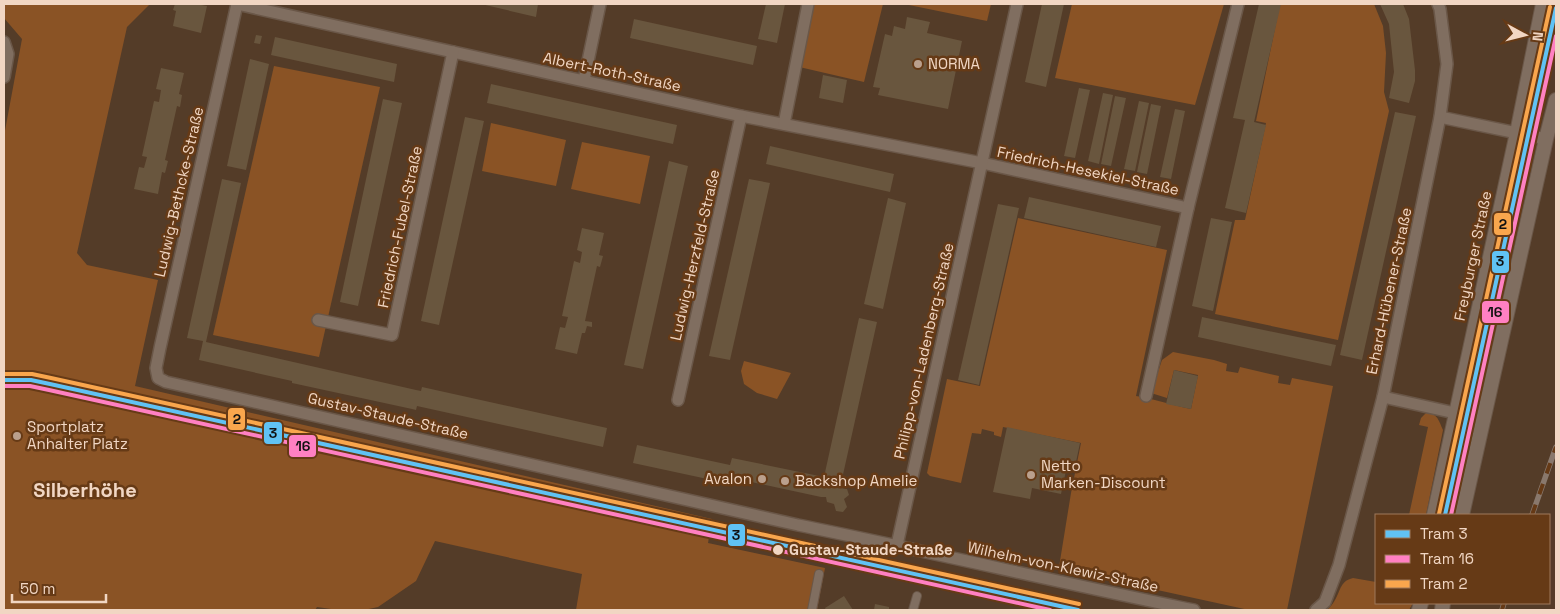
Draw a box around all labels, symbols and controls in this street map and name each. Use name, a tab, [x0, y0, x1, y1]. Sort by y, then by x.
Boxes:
north arrow	[1500, 10, 1550, 60]
text: N	[1528, 31, 1547, 42]
street label: Albert-Roth-Straße	[541, 48, 683, 95]
place label: NORMA	[928, 54, 980, 73]
marker: NORMA	[912, 58, 924, 70]
street label: Ludwig-Bethcke-Straße	[150, 105, 207, 279]
street label: Friedrich-Hesekiel-Straße	[995, 142, 1181, 199]
street label: Friedrich-Fubel-Straße	[373, 144, 426, 310]
street label: Ludwig-Herzfeld-Straße	[666, 167, 723, 342]
street label: Freyburger Straße	[1449, 189, 1496, 323]
street label: Erhard-Hübener-Straße	[1362, 206, 1416, 376]
line badge: 2	[1493, 212, 1512, 236]
text: 2	[1499, 215, 1507, 233]
street label: Philipp-von-Ladenberg-Straße	[889, 241, 958, 461]
line badge: 3	[1491, 250, 1510, 274]
text: 3	[1496, 252, 1504, 270]
line badge: 16	[1481, 300, 1510, 324]
text: 16	[1488, 303, 1503, 321]
street label: Gustav-Staude-Straße	[306, 388, 470, 443]
line badge: 2	[227, 407, 246, 431]
text: 2	[233, 410, 241, 428]
place label: Sportplatz Anhalter Platz	[27, 417, 128, 453]
line badge: 3	[263, 421, 283, 445]
text: 3	[269, 424, 277, 442]
marker: Sportplatz Anhalter Platz	[11, 430, 23, 442]
line badge: 16	[288, 434, 317, 458]
text: 16	[296, 437, 311, 455]
place label: Netto Marken-Discount	[1041, 456, 1166, 492]
place label: Avalon	[704, 469, 752, 488]
marker: Netto Marken-Discount	[1025, 469, 1037, 481]
place label: Backshop Amelie	[795, 471, 917, 490]
marker: Avalon	[756, 473, 768, 485]
marker: Backshop Amelie	[779, 475, 791, 487]
district label: Silberhöhe	[33, 477, 137, 503]
legend	[1375, 514, 1550, 604]
line badge: 3	[727, 523, 746, 547]
text: Tram 3	[1420, 524, 1468, 543]
text: 3	[732, 526, 740, 544]
street label: Wilhelm-von-Klewiz-Straße	[966, 537, 1160, 596]
place label: Gustav-Staude-Straße	[789, 540, 953, 559]
marker: Gustav-Staude-Straße	[771, 543, 785, 557]
text: Tram 16	[1420, 549, 1474, 568]
scale bar	[12, 572, 106, 604]
text: Tram 2	[1420, 574, 1468, 593]
text: 50 m	[20, 579, 55, 598]

